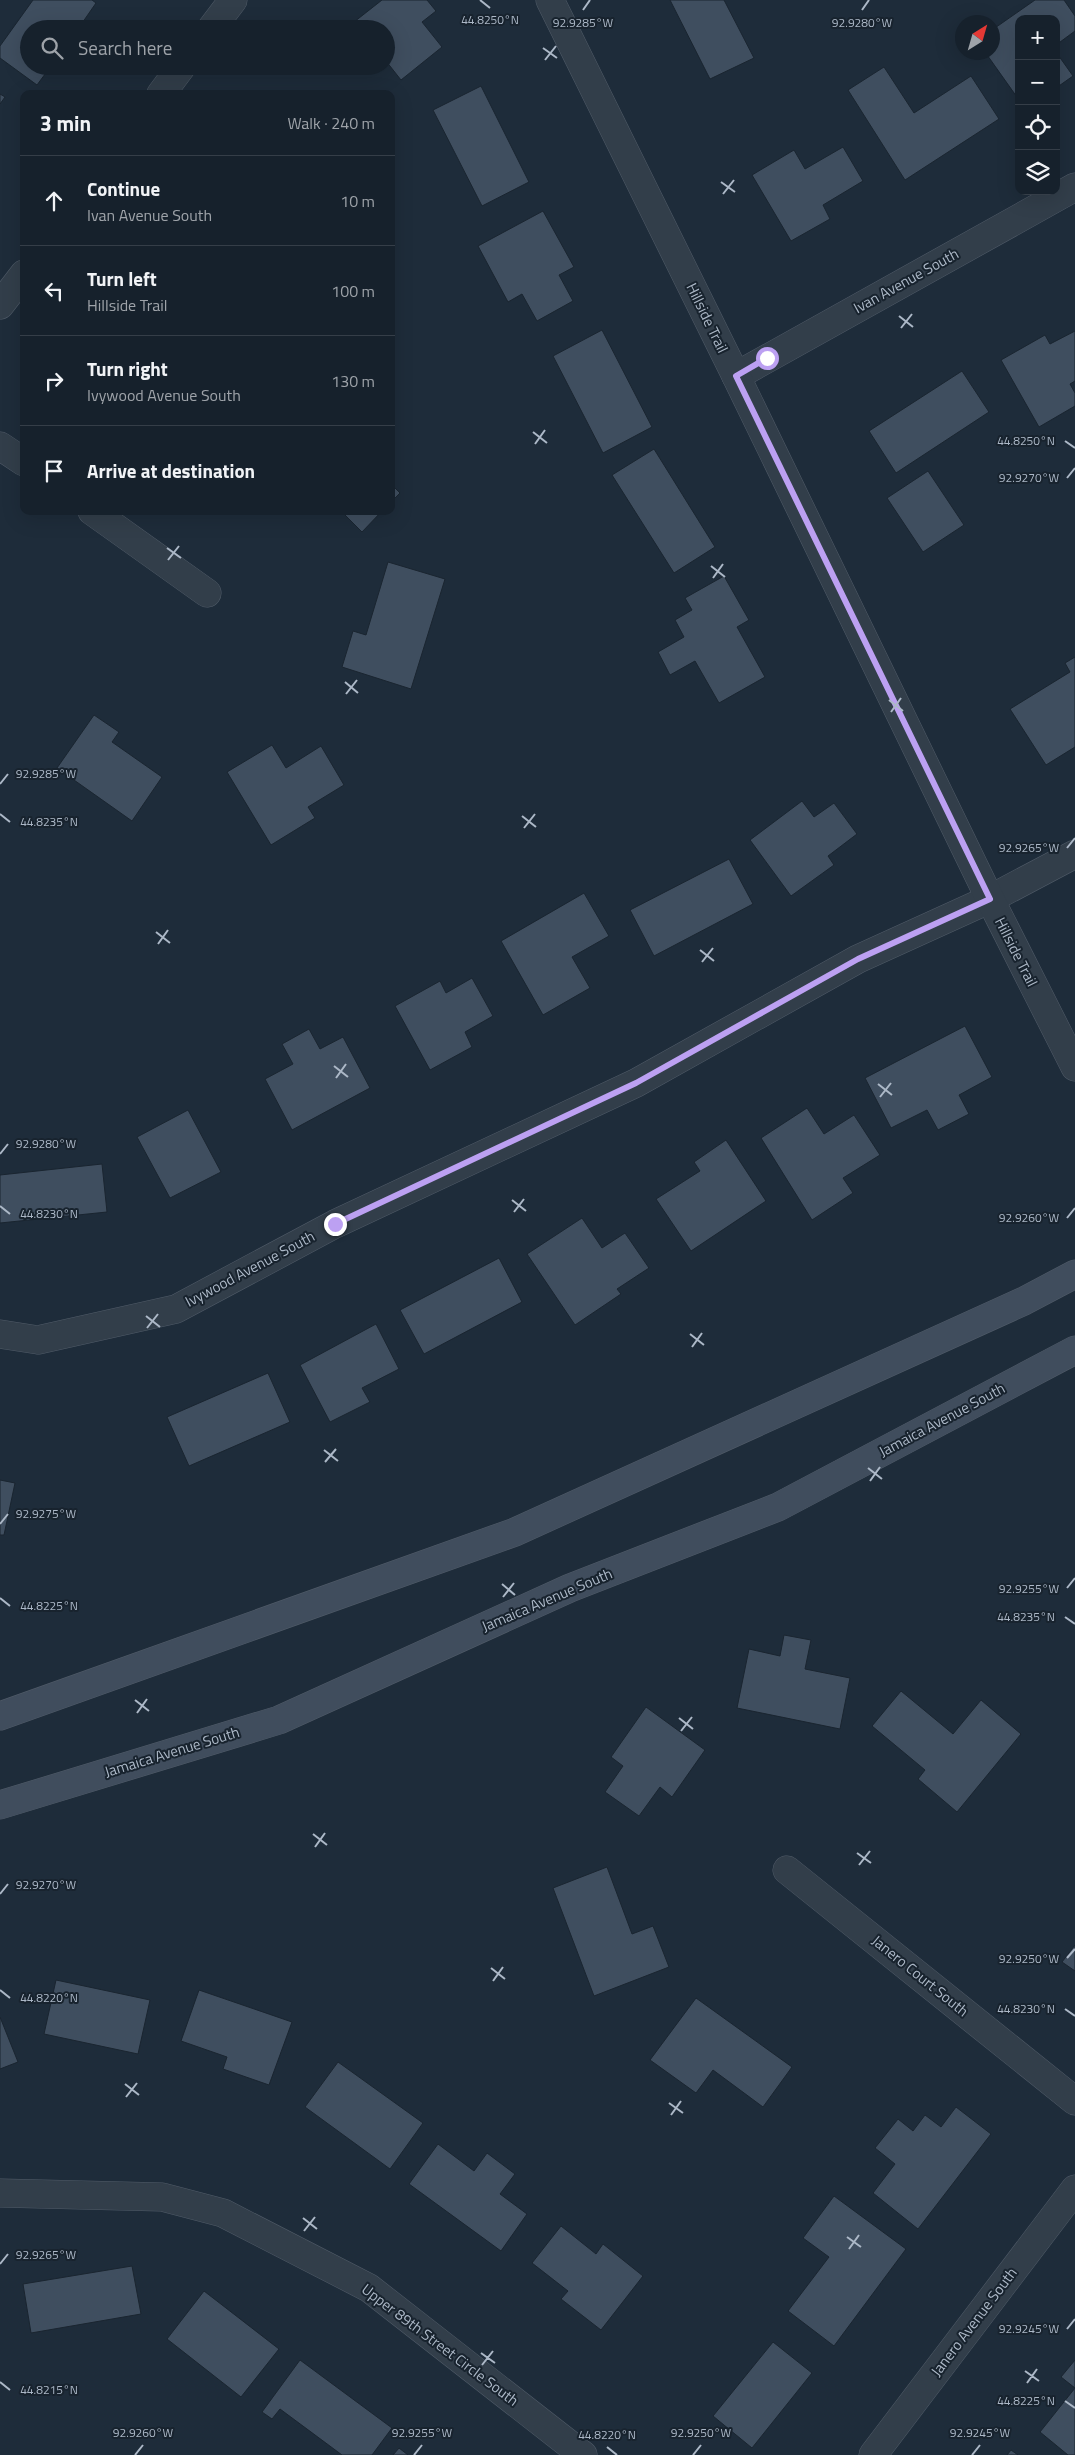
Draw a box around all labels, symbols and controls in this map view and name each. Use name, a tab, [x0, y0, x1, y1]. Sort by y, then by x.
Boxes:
text: 44.8250°N	[461, 10, 519, 29]
text: 92.9285°W	[553, 13, 613, 32]
text: 92.9280°W	[832, 13, 892, 32]
north arrow	[955, 15, 1000, 60]
map controls	[1015, 15, 1060, 195]
button: +	[1015, 15, 1060, 60]
search box	[20, 20, 395, 75]
text: Search here	[78, 33, 172, 62]
icon: search	[38, 34, 66, 62]
button: −	[1015, 60, 1060, 105]
button: locate	[1015, 105, 1060, 150]
text: 3 min	[40, 107, 91, 139]
text: Walk · 240 m	[287, 111, 375, 135]
button: layers	[1015, 150, 1060, 195]
text: Continue	[87, 174, 160, 203]
icon: ahead	[40, 187, 68, 215]
text: 10 m	[340, 189, 375, 213]
text: Ivan Avenue South	[87, 203, 212, 227]
street label: Ivan Avenue South	[849, 242, 963, 319]
text: Turn left	[87, 264, 157, 293]
icon: left	[40, 277, 68, 305]
text: 100 m	[331, 279, 375, 303]
street label: Hillside Trail	[681, 279, 734, 357]
text: Hillside Trail	[87, 293, 168, 317]
route start	[756, 347, 779, 370]
text: Turn right	[87, 354, 168, 383]
icon: right	[40, 367, 68, 395]
text: 130 m	[331, 369, 375, 393]
text: Ivywood Avenue South	[87, 383, 241, 407]
text: 44.8250°N	[997, 431, 1055, 450]
text: Arrive at destination	[87, 456, 255, 485]
icon: arrive	[40, 457, 68, 485]
text: 92.9270°W	[999, 468, 1059, 487]
text: 92.9285°W	[16, 764, 76, 783]
text: 44.8235°N	[20, 812, 78, 831]
text: 92.9265°W	[999, 838, 1059, 857]
street label: Hillside Trail	[989, 913, 1044, 991]
text: 92.9280°W	[16, 1134, 76, 1153]
text: 44.8230°N	[20, 1204, 78, 1223]
text: 92.9260°W	[999, 1208, 1059, 1227]
route end	[324, 1213, 347, 1236]
street label: Ivywood Avenue South	[181, 1225, 319, 1313]
street label: Jamaica Avenue South	[875, 1377, 1009, 1463]
text: 92.9275°W	[16, 1504, 76, 1523]
street label: Jamaica Avenue South	[478, 1562, 616, 1637]
text: 92.9255°W	[999, 1579, 1059, 1598]
text: 44.8225°N	[20, 1596, 78, 1615]
text: 44.8235°N	[997, 1607, 1055, 1626]
street label: Jamaica Avenue South	[101, 1720, 242, 1783]
text: 92.9270°W	[16, 1875, 76, 1894]
street label: Janero Court South	[867, 1929, 974, 2022]
text: 92.9250°W	[999, 1949, 1059, 1968]
text: 44.8220°N	[20, 1988, 78, 2007]
text: 44.8230°N	[997, 1999, 1055, 2018]
text: 92.9265°W	[16, 2245, 76, 2264]
street label: Janero Avenue South	[925, 2262, 1022, 2381]
street label: Upper 89th Street Circle South	[357, 2278, 524, 2411]
text: 92.9245°W	[999, 2319, 1059, 2338]
text: 44.8215°N	[20, 2380, 78, 2399]
text: 44.8225°N	[997, 2391, 1055, 2410]
text: 92.9260°W	[113, 2423, 173, 2442]
text: 92.9255°W	[392, 2423, 452, 2442]
text: 92.9250°W	[671, 2423, 731, 2442]
text: 92.9245°W	[950, 2423, 1010, 2442]
text: 44.8220°N	[578, 2425, 636, 2444]

